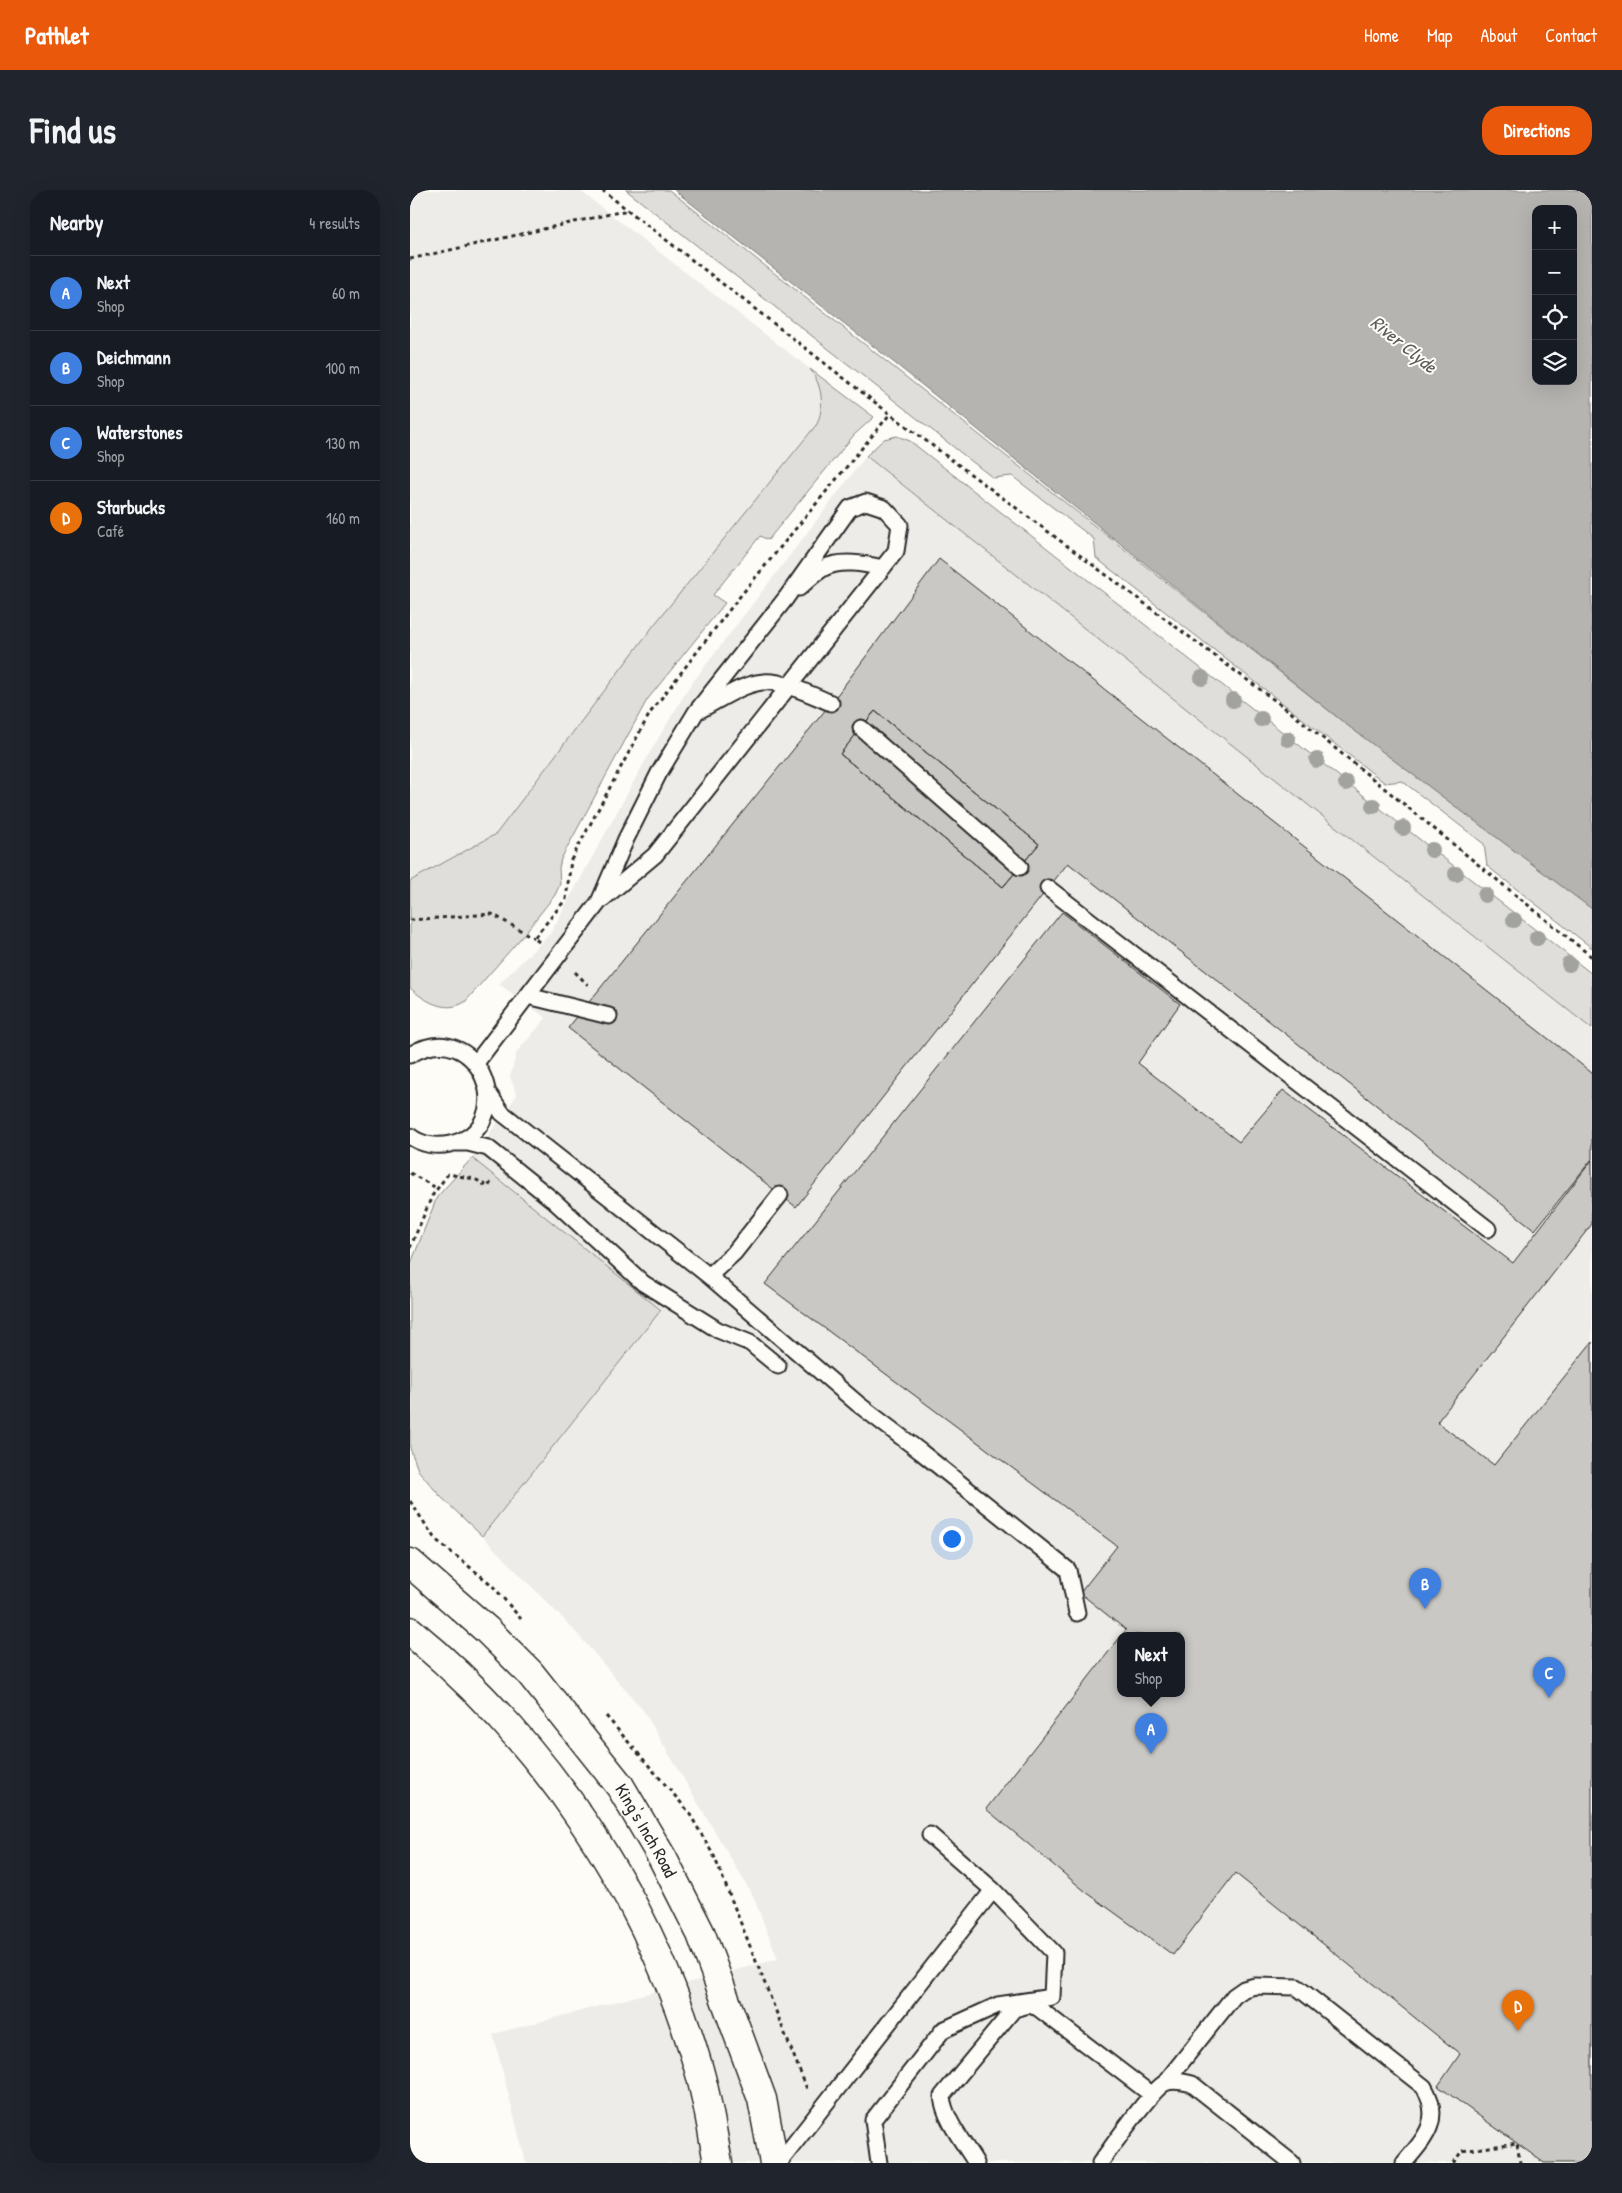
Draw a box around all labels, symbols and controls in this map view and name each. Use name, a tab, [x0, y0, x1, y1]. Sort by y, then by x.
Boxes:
text: Pathlet	[25, 19, 88, 51]
text: Home	[1364, 23, 1399, 48]
text: Map	[1427, 23, 1452, 48]
text: About	[1480, 23, 1517, 48]
text: Contact	[1545, 23, 1597, 48]
button: Directions	[1482, 106, 1592, 155]
text: Find us	[30, 107, 116, 154]
map controls	[1532, 205, 1577, 385]
button: +	[1532, 205, 1577, 250]
text: Nearby	[50, 208, 103, 237]
text: 4 results	[309, 212, 360, 234]
button: −	[1532, 250, 1577, 295]
text: Next	[97, 269, 130, 295]
text: A	[62, 282, 70, 304]
text: 60 m	[332, 282, 360, 304]
text: Shop	[97, 295, 124, 317]
button: locate	[1532, 295, 1577, 340]
water label: River Clyde	[1365, 309, 1444, 380]
button: layers	[1532, 340, 1577, 385]
text: Deichmann	[97, 344, 171, 370]
text: B	[62, 357, 70, 379]
text: 100 m	[325, 357, 360, 379]
text: Shop	[97, 370, 124, 392]
text: Waterstones	[97, 419, 183, 445]
text: C	[62, 432, 70, 454]
text: 130 m	[325, 432, 360, 454]
text: Shop	[97, 445, 124, 467]
text: Starbucks	[97, 494, 165, 520]
text: D	[62, 507, 70, 529]
text: 160 m	[326, 507, 360, 529]
text: Café	[97, 520, 124, 542]
your location	[939, 1526, 965, 1552]
pin: B	[1409, 1568, 1441, 1609]
popup	[1117, 1632, 1185, 1697]
text: Next	[1135, 1641, 1167, 1667]
pin: C	[1533, 1657, 1565, 1698]
text: Shop	[1135, 1667, 1162, 1689]
pin: A	[1135, 1713, 1167, 1754]
street label: King's Inch Road	[609, 1779, 683, 1881]
pin: D	[1502, 1990, 1534, 2031]

